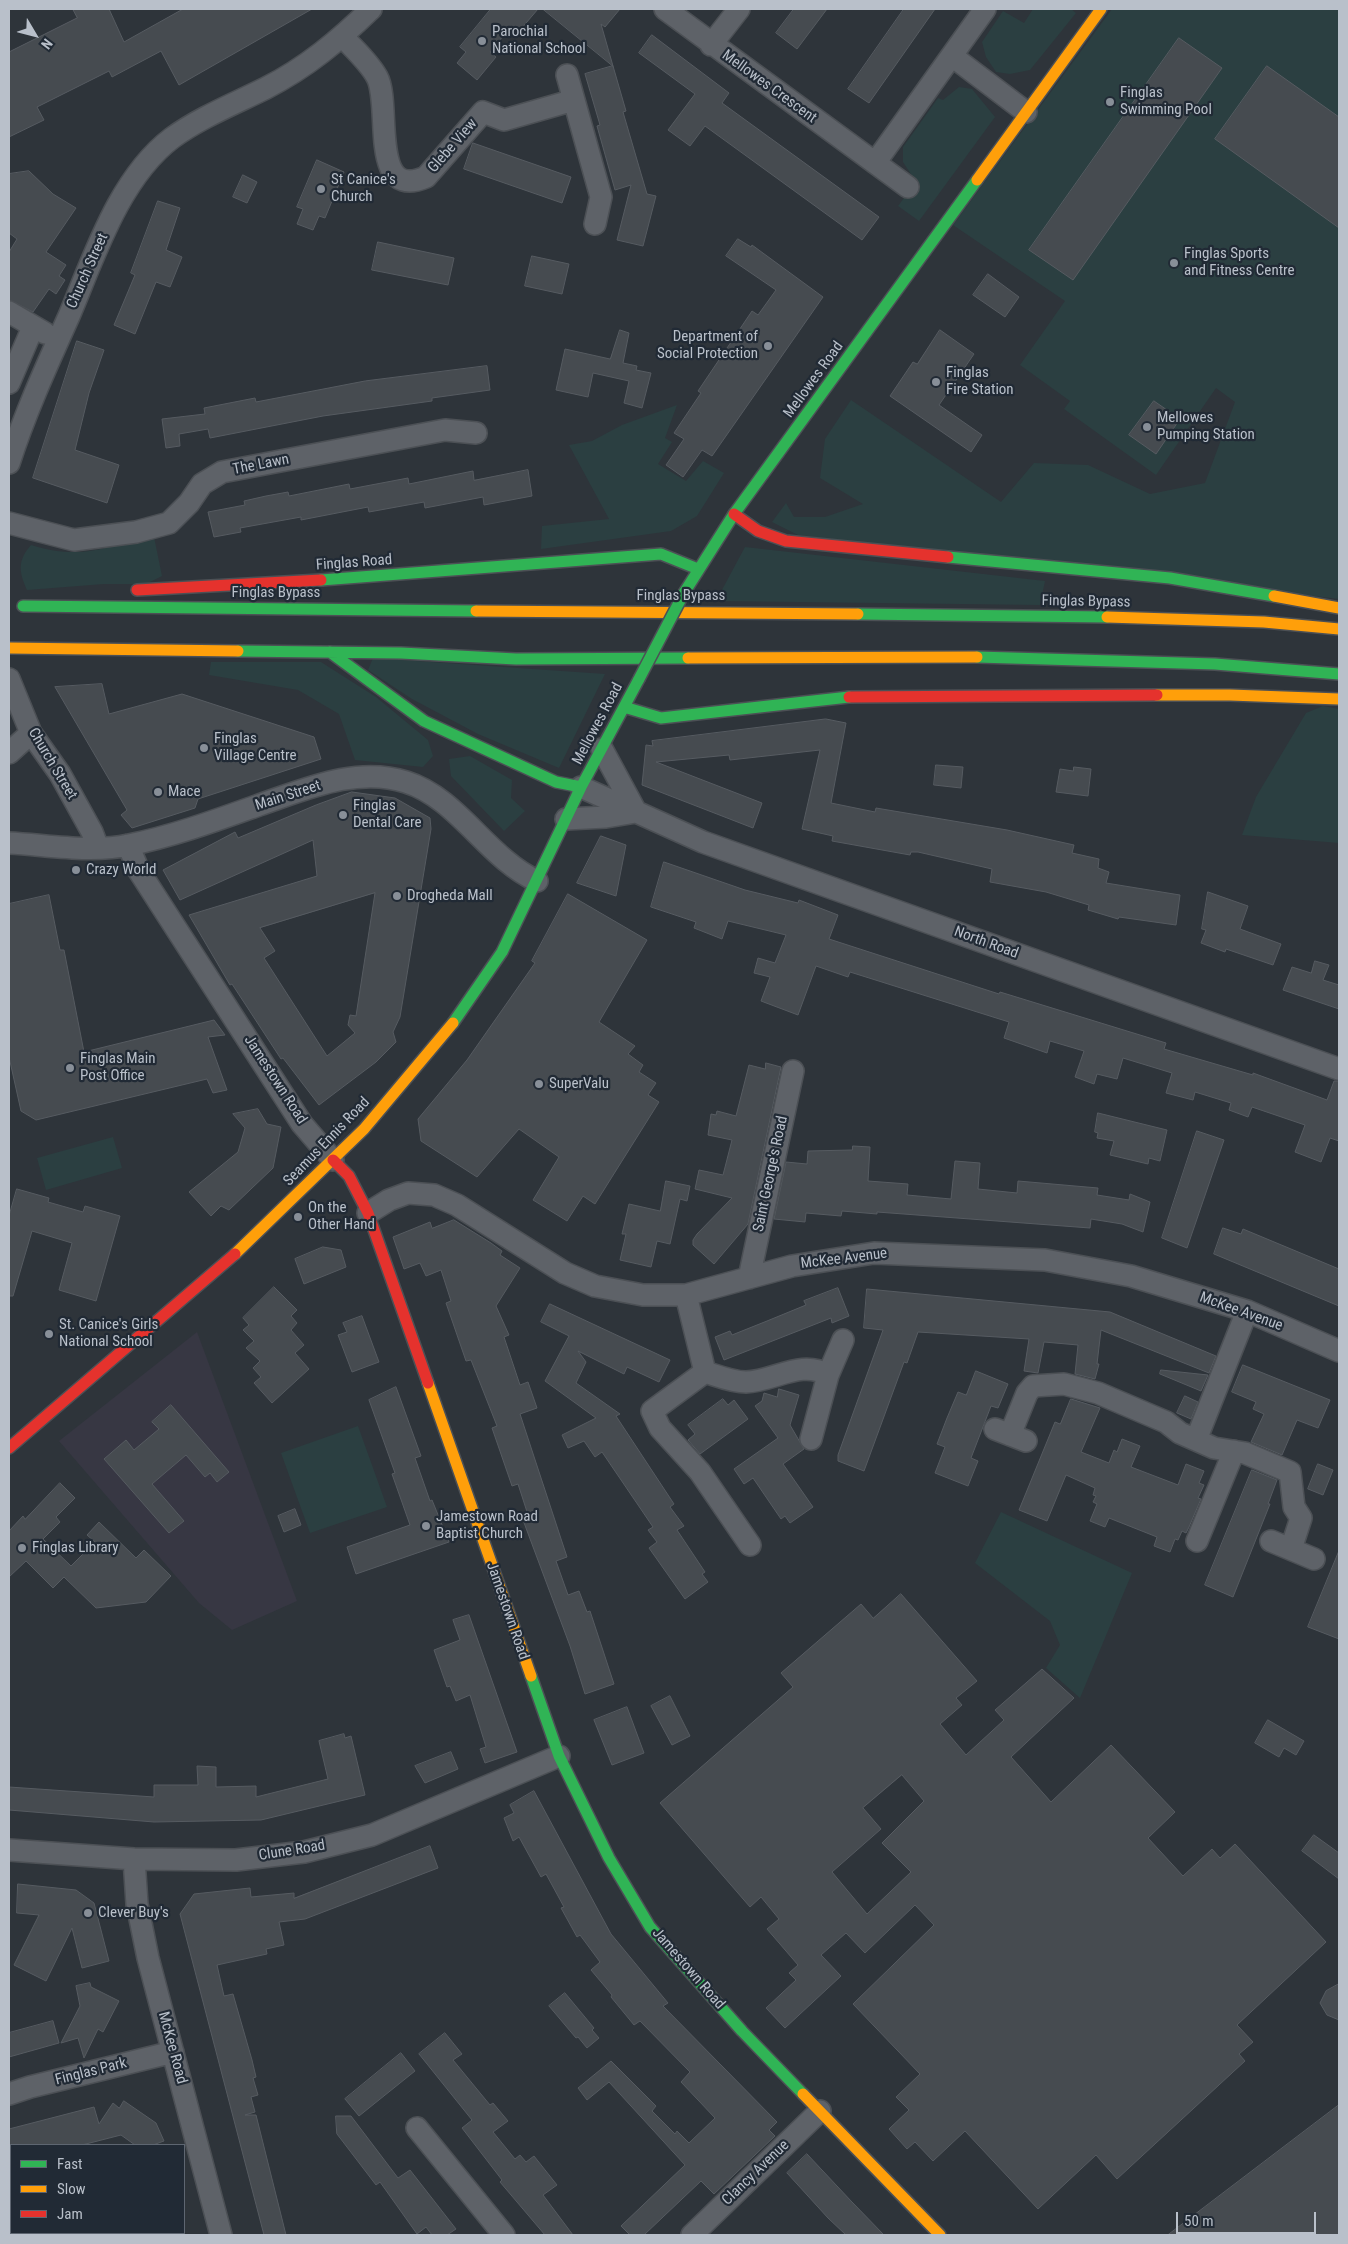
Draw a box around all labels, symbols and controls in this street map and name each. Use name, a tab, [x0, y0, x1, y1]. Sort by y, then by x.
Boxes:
north arrow	[10, 10, 60, 60]
place label: Parochial National School	[492, 23, 586, 58]
marker: Parochial National School	[476, 35, 488, 47]
text: N	[38, 36, 56, 52]
street label: Mellowes Crescent	[718, 47, 820, 127]
place label: Finglas Swimming Pool	[1120, 84, 1212, 119]
marker: Finglas Swimming Pool	[1104, 96, 1116, 108]
street label: Glebe View	[425, 115, 481, 177]
place label: St Canice's Church	[331, 171, 396, 206]
marker: St Canice's Church	[315, 183, 327, 195]
street label: Church Street	[63, 231, 113, 311]
place label: Finglas Sports and Fitness Centre	[1184, 245, 1295, 280]
marker: Finglas Sports and Fitness Centre	[1168, 257, 1180, 269]
place label: Department of Social Protection	[657, 328, 758, 363]
street label: Mellowes Road	[780, 338, 848, 422]
marker: Department of Social Protection	[762, 340, 774, 352]
place label: Finglas Fire Station	[946, 364, 1014, 399]
marker: Finglas Fire Station	[930, 376, 942, 388]
place label: Mellowes Pumping Station	[1157, 409, 1255, 444]
marker: Mellowes Pumping Station	[1141, 421, 1153, 433]
street label: The Lawn	[231, 451, 291, 479]
street label: Finglas Road	[315, 551, 393, 575]
street label: Finglas Bypass	[232, 584, 320, 602]
street label: Finglas Bypass	[637, 587, 725, 605]
street label: Finglas Bypass	[1041, 592, 1131, 612]
street label: Mellowes Road	[569, 680, 627, 768]
street label: Church Street	[24, 725, 80, 803]
place label: Finglas Village Centre	[214, 730, 296, 765]
marker: Finglas Village Centre	[198, 742, 210, 754]
street label: Main Street	[253, 777, 323, 815]
place label: Mace	[168, 783, 200, 801]
marker: Mace	[152, 786, 164, 798]
place label: Finglas Dental Care	[353, 797, 422, 832]
marker: Finglas Dental Care	[337, 809, 349, 821]
place label: Crazy World	[86, 861, 156, 879]
marker: Crazy World	[70, 864, 82, 876]
place label: Drogheda Mall	[407, 887, 493, 905]
marker: Drogheda Mall	[391, 890, 403, 902]
street label: North Road	[951, 923, 1021, 963]
street label: Jamestown Road	[240, 1032, 310, 1128]
place label: Finglas Main Post Office	[80, 1050, 155, 1085]
marker: Finglas Main Post Office	[64, 1062, 76, 1074]
place label: SuperValu	[549, 1075, 609, 1093]
marker: SuperValu	[533, 1078, 545, 1090]
street label: Seamus Ennis Road	[280, 1094, 374, 1190]
street label: Saint George's Road	[750, 1114, 792, 1234]
place label: On the Other Hand	[308, 1199, 375, 1234]
marker: On the Other Hand	[292, 1211, 304, 1223]
street label: McKee Avenue	[800, 1245, 888, 1273]
street label: McKee Avenue	[1197, 1289, 1285, 1335]
place label: St. Canice's Girls National School	[59, 1316, 158, 1351]
marker: St. Canice's Girls National School	[43, 1328, 55, 1340]
place label: Jamestown Road Baptist Church	[436, 1508, 538, 1543]
marker: Jamestown Road Baptist Church	[420, 1520, 432, 1532]
place label: Finglas Library	[32, 1539, 119, 1557]
marker: Finglas Library	[16, 1542, 28, 1554]
street label: Jamestown Road	[482, 1560, 532, 1662]
street label: Clune Road	[257, 1837, 327, 1865]
place label: Clever Buy's	[98, 1904, 169, 1922]
marker: Clever Buy's	[82, 1907, 94, 1919]
street label: Jamestown Road	[648, 1925, 728, 2013]
street label: McKee Road	[154, 2010, 190, 2086]
street label: Finglas Park	[53, 2054, 129, 2090]
street label: Clancy Avenue	[719, 2137, 793, 2209]
legend	[10, 2144, 185, 2234]
text: Fast	[57, 2155, 82, 2173]
text: Slow	[57, 2180, 86, 2198]
scale bar	[1178, 2202, 1318, 2234]
text: Jam	[57, 2205, 83, 2223]
text: 50 m	[1184, 2212, 1214, 2230]

